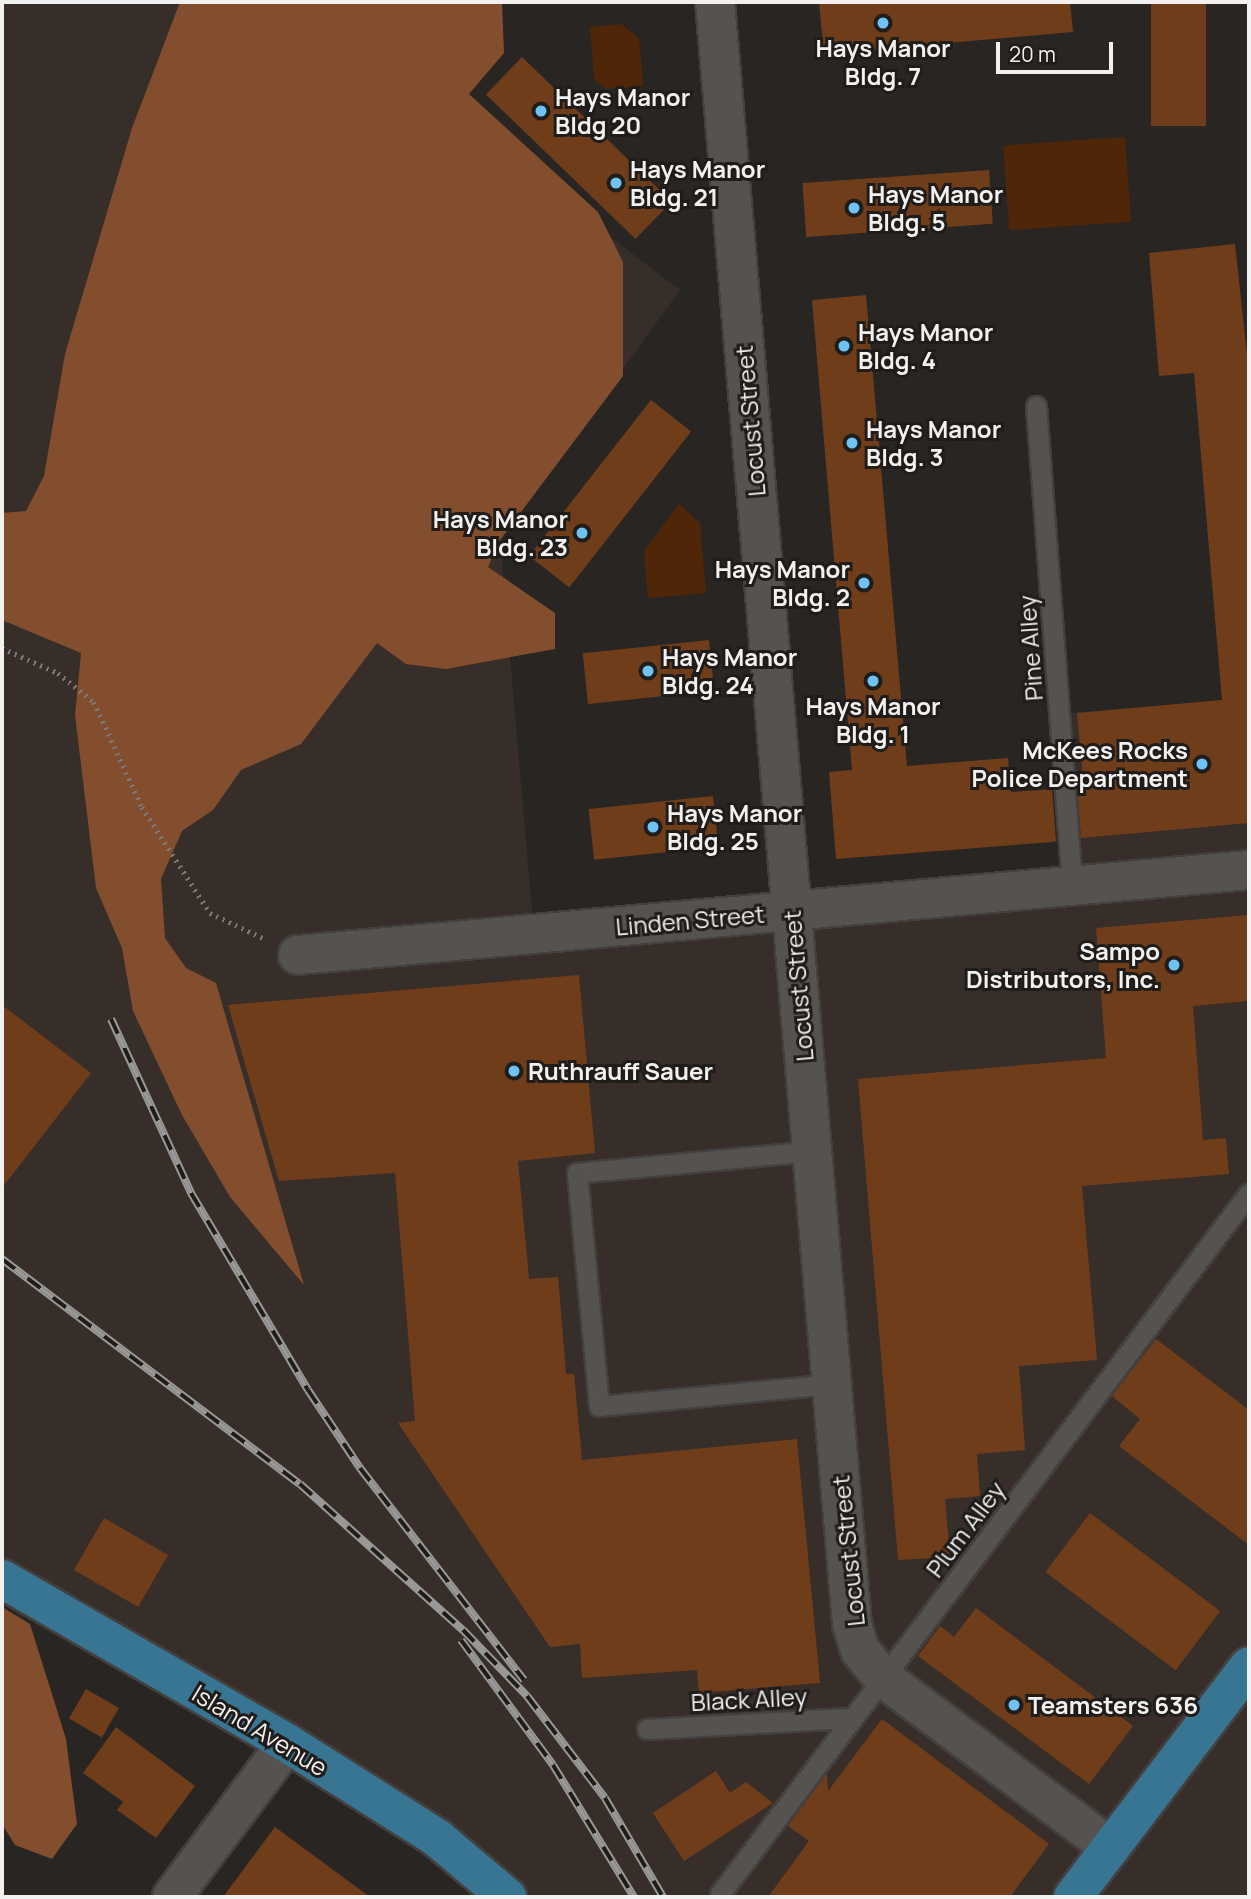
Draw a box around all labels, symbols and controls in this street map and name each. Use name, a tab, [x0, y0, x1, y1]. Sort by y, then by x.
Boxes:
marker: Hays Manor Bldg. 7	[875, 15, 891, 31]
scale bar	[999, 28, 1116, 72]
place label: Hays Manor Bldg. 7	[815, 34, 951, 90]
text: 20 m	[1009, 40, 1056, 68]
place label: Hays Manor Bldg 20	[555, 83, 690, 139]
marker: Hays Manor Bldg 20	[533, 103, 549, 119]
place label: Hays Manor Bldg. 21	[630, 155, 765, 211]
marker: Hays Manor Bldg. 21	[608, 175, 624, 191]
place label: Hays Manor Bldg. 5	[868, 180, 1003, 236]
marker: Hays Manor Bldg. 5	[846, 200, 862, 216]
place label: Hays Manor Bldg. 4	[858, 318, 993, 374]
marker: Hays Manor Bldg. 4	[836, 338, 852, 354]
street label: Locust Street	[729, 344, 771, 498]
place label: Hays Manor Bldg. 3	[866, 415, 1001, 471]
marker: Hays Manor Bldg. 3	[844, 435, 860, 451]
place label: Hays Manor Bldg. 23	[433, 505, 568, 561]
marker: Hays Manor Bldg. 23	[574, 525, 590, 541]
place label: Hays Manor Bldg. 2	[715, 555, 850, 611]
marker: Hays Manor Bldg. 2	[856, 575, 872, 591]
street label: Pine Alley	[1012, 594, 1048, 702]
place label: Hays Manor Bldg. 24	[662, 643, 797, 699]
marker: Hays Manor Bldg. 24	[640, 663, 656, 679]
marker: Hays Manor Bldg. 1	[865, 673, 881, 689]
place label: Hays Manor Bldg. 1	[805, 692, 941, 748]
place label: McKees Rocks Police Department	[972, 736, 1188, 792]
marker: McKees Rocks Police Department	[1194, 756, 1210, 772]
place label: Hays Manor Bldg. 25	[667, 799, 802, 855]
marker: Hays Manor Bldg. 25	[645, 819, 661, 835]
street label: Linden Street	[614, 899, 766, 941]
street label: Locust Street	[777, 909, 819, 1063]
place label: Sampo Distributors, Inc.	[966, 937, 1160, 993]
marker: Sampo Distributors, Inc.	[1166, 957, 1182, 973]
place label: Ruthrauff Sauer	[528, 1057, 713, 1085]
marker: Ruthrauff Sauer	[506, 1063, 522, 1079]
street label: Locust Street	[826, 1474, 870, 1628]
street label: Plum Alley	[920, 1475, 1010, 1583]
street label: Island Avenue	[187, 1678, 333, 1782]
street label: Black Alley	[690, 1682, 808, 1716]
place label: Teamsters 636	[1028, 1691, 1198, 1719]
marker: Teamsters 636	[1006, 1697, 1022, 1713]

